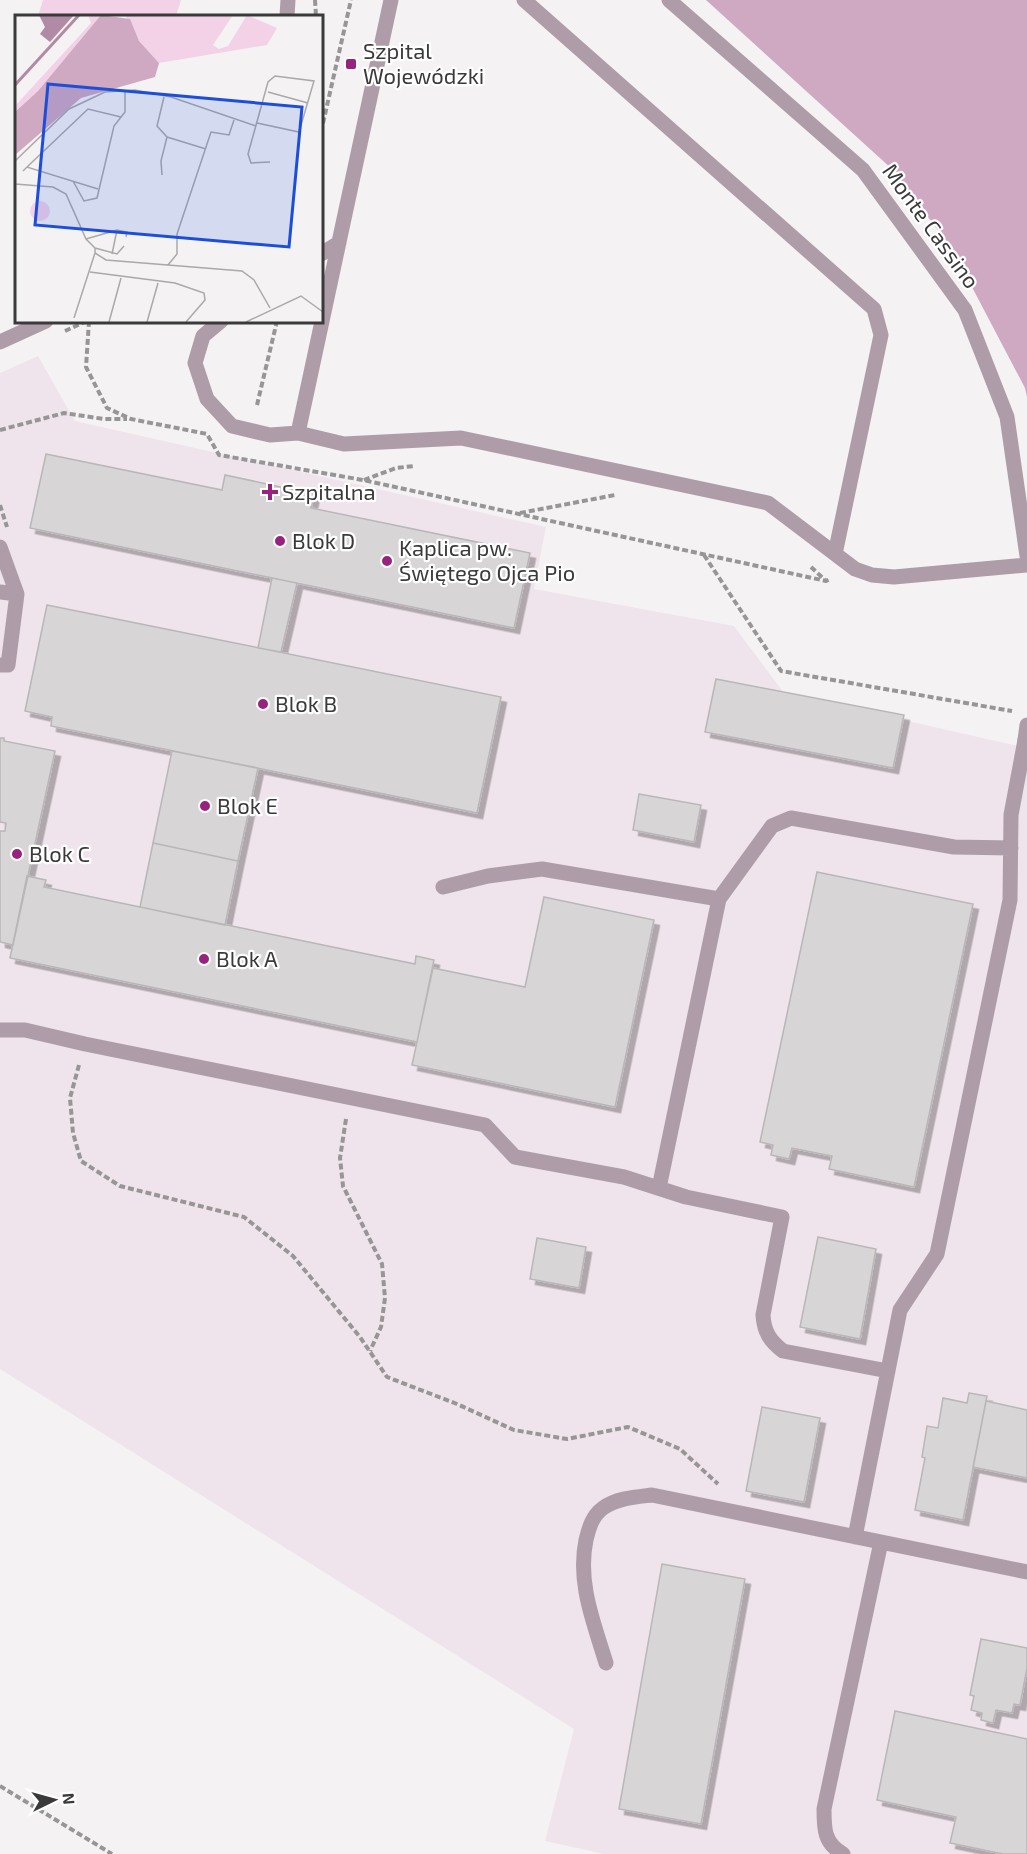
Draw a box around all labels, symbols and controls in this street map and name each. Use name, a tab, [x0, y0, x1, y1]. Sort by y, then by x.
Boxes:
inset map	[15, 15, 322, 322]
place label: Szpital Wojewódzki	[363, 37, 484, 89]
marker: Szpital Wojewódzki	[344, 57, 358, 71]
street label: Monte Cassino	[878, 158, 986, 293]
place label: Szpitalna	[282, 478, 376, 504]
marker: Szpitalna	[263, 485, 277, 499]
place label: Blok D	[292, 527, 355, 553]
marker: Blok D	[273, 534, 287, 548]
place label: Kaplica pw. Świętego Ojca Pio	[399, 534, 575, 586]
marker: Kaplica pw. Świętego Ojca Pio	[380, 554, 394, 568]
place label: Blok B	[275, 690, 337, 716]
marker: Blok B	[256, 697, 270, 711]
place label: Blok E	[217, 792, 278, 818]
marker: Blok E	[198, 799, 212, 813]
place label: Blok C	[29, 840, 90, 866]
marker: Blok C	[10, 847, 24, 861]
place label: Blok A	[216, 945, 278, 971]
marker: Blok A	[197, 952, 211, 966]
north arrow	[24, 1770, 84, 1830]
text: N	[59, 1792, 79, 1805]

